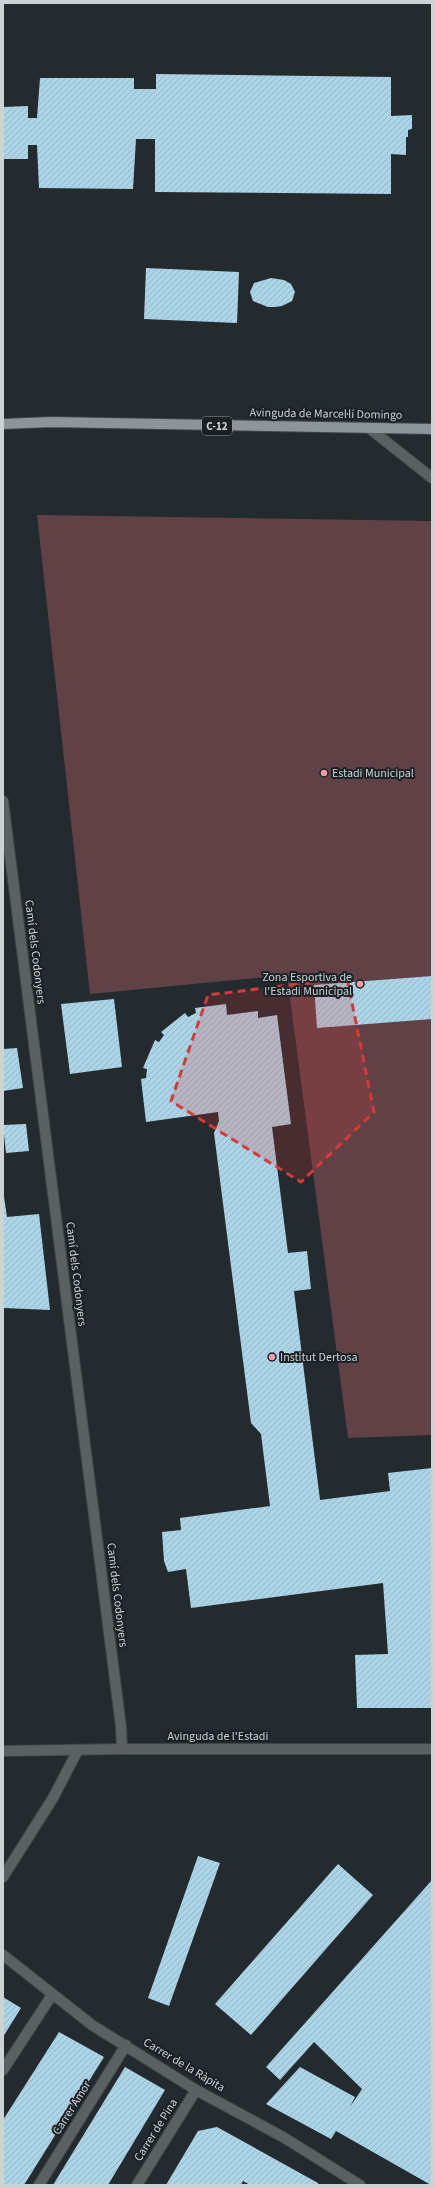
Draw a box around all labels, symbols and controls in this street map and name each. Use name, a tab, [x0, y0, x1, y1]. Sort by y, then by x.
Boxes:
street label: Avinguda de Marcel·lí Domingo	[249, 404, 403, 424]
road number: C-12	[202, 417, 232, 435]
place label: Estadi Municipal	[332, 765, 414, 782]
marker: Estadi Municipal	[319, 768, 329, 778]
street label: Camí dels Codonyers	[20, 899, 50, 1005]
place label: Zona Esportiva de l'Estadi Municipal	[262, 969, 352, 1000]
marker: Zona Esportiva de l'Estadi Municipal	[355, 979, 365, 989]
street label: Camí dels Codonyers	[61, 1221, 91, 1327]
place label: Institut Dertosa	[280, 1349, 358, 1366]
marker: Institut Dertosa	[267, 1352, 277, 1362]
street label: Camí dels Codonyers	[102, 1542, 132, 1648]
street label: Avinguda de l'Estadi	[168, 1728, 268, 1745]
street label: Carrer de la Ràpita	[140, 2034, 228, 2096]
street label: Carrer Amor	[49, 2077, 96, 2138]
street label: Carrer de Pina	[130, 2095, 182, 2165]

